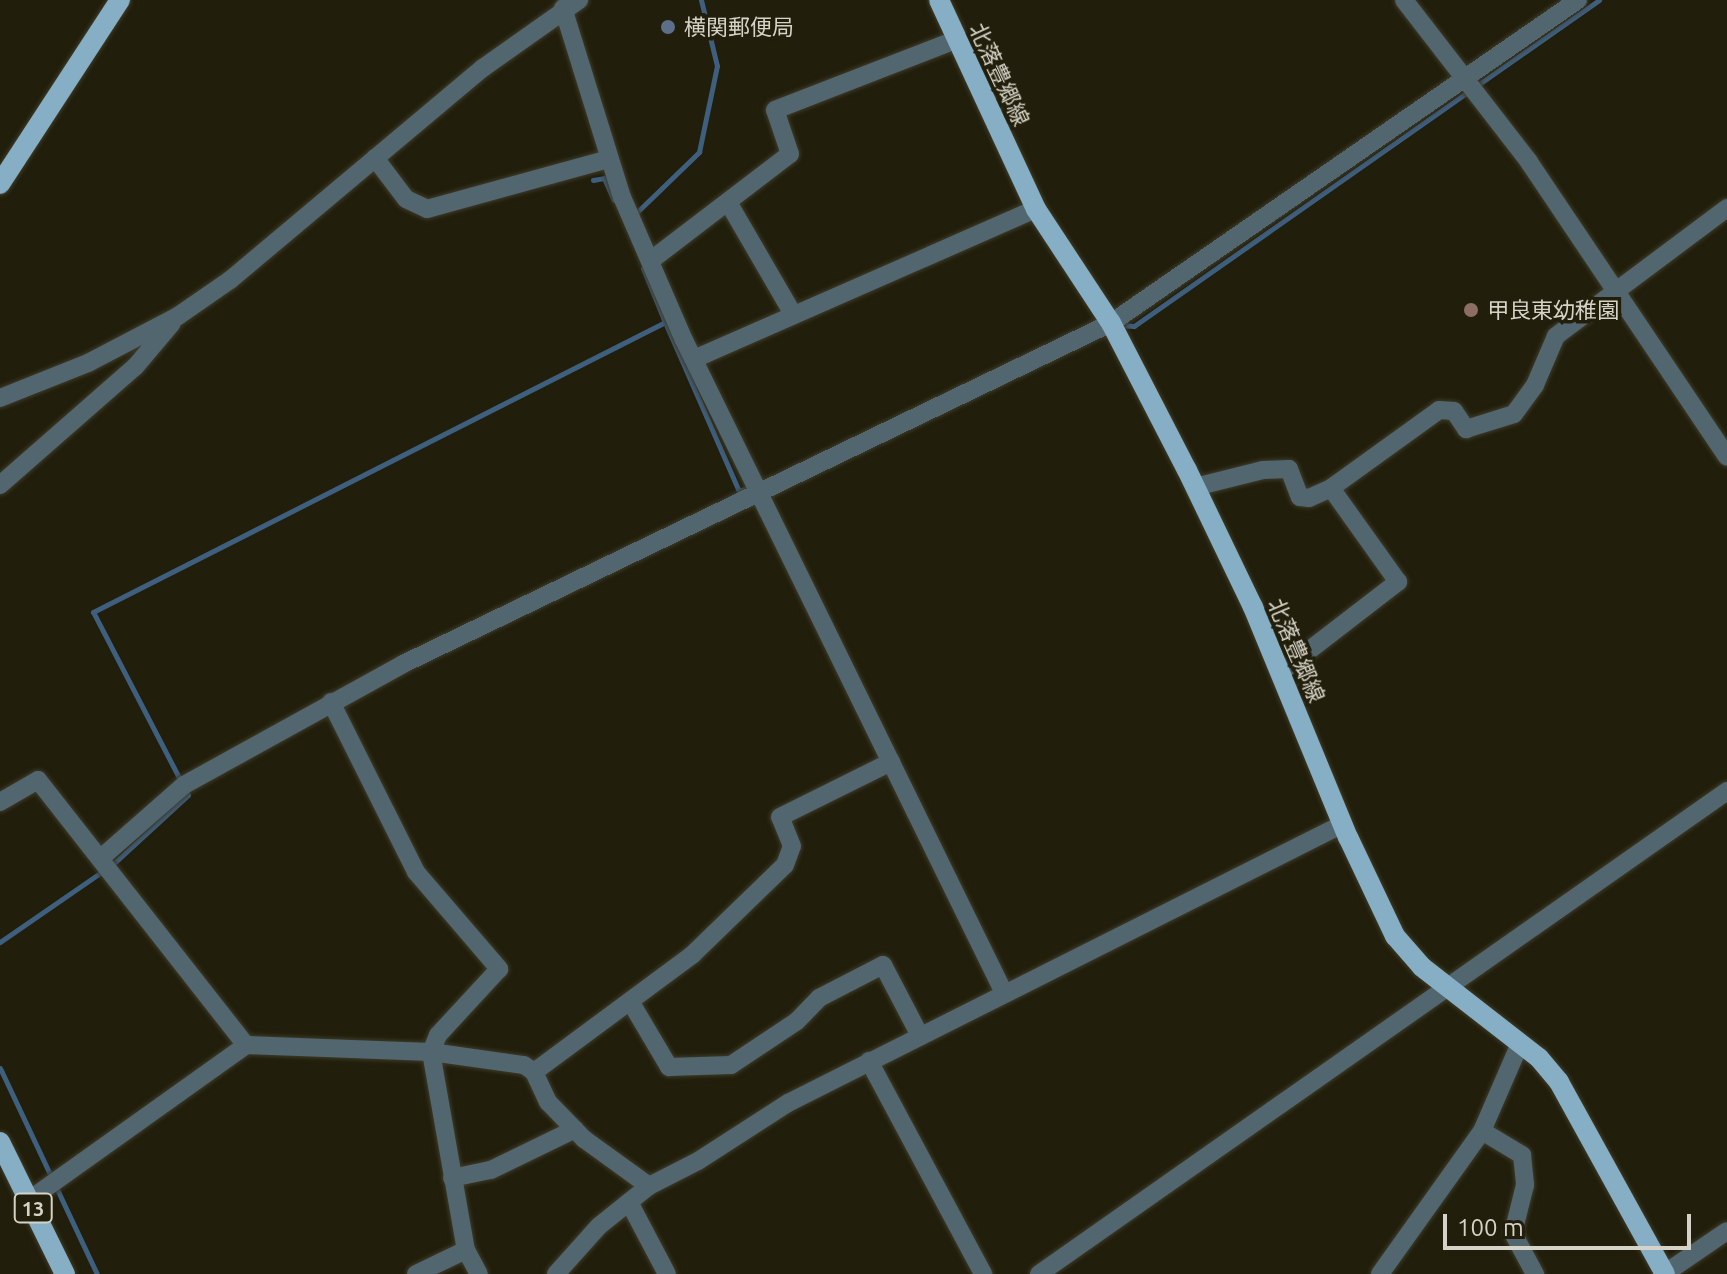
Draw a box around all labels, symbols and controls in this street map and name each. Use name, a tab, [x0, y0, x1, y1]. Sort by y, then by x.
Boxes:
place label: 横関郵便局	[684, 14, 794, 40]
marker: 横関郵便局	[659, 18, 677, 36]
street label: 北落豊郷線	[965, 19, 1035, 129]
place label: 甲良東幼稚園	[1487, 297, 1619, 323]
marker: 甲良東幼稚園	[1462, 301, 1480, 319]
street label: 北落豊郷線	[1263, 594, 1331, 706]
road number: 13	[13, 1192, 53, 1224]
scale bar	[1447, 1198, 1695, 1248]
text: 100 m	[1457, 1214, 1524, 1241]

